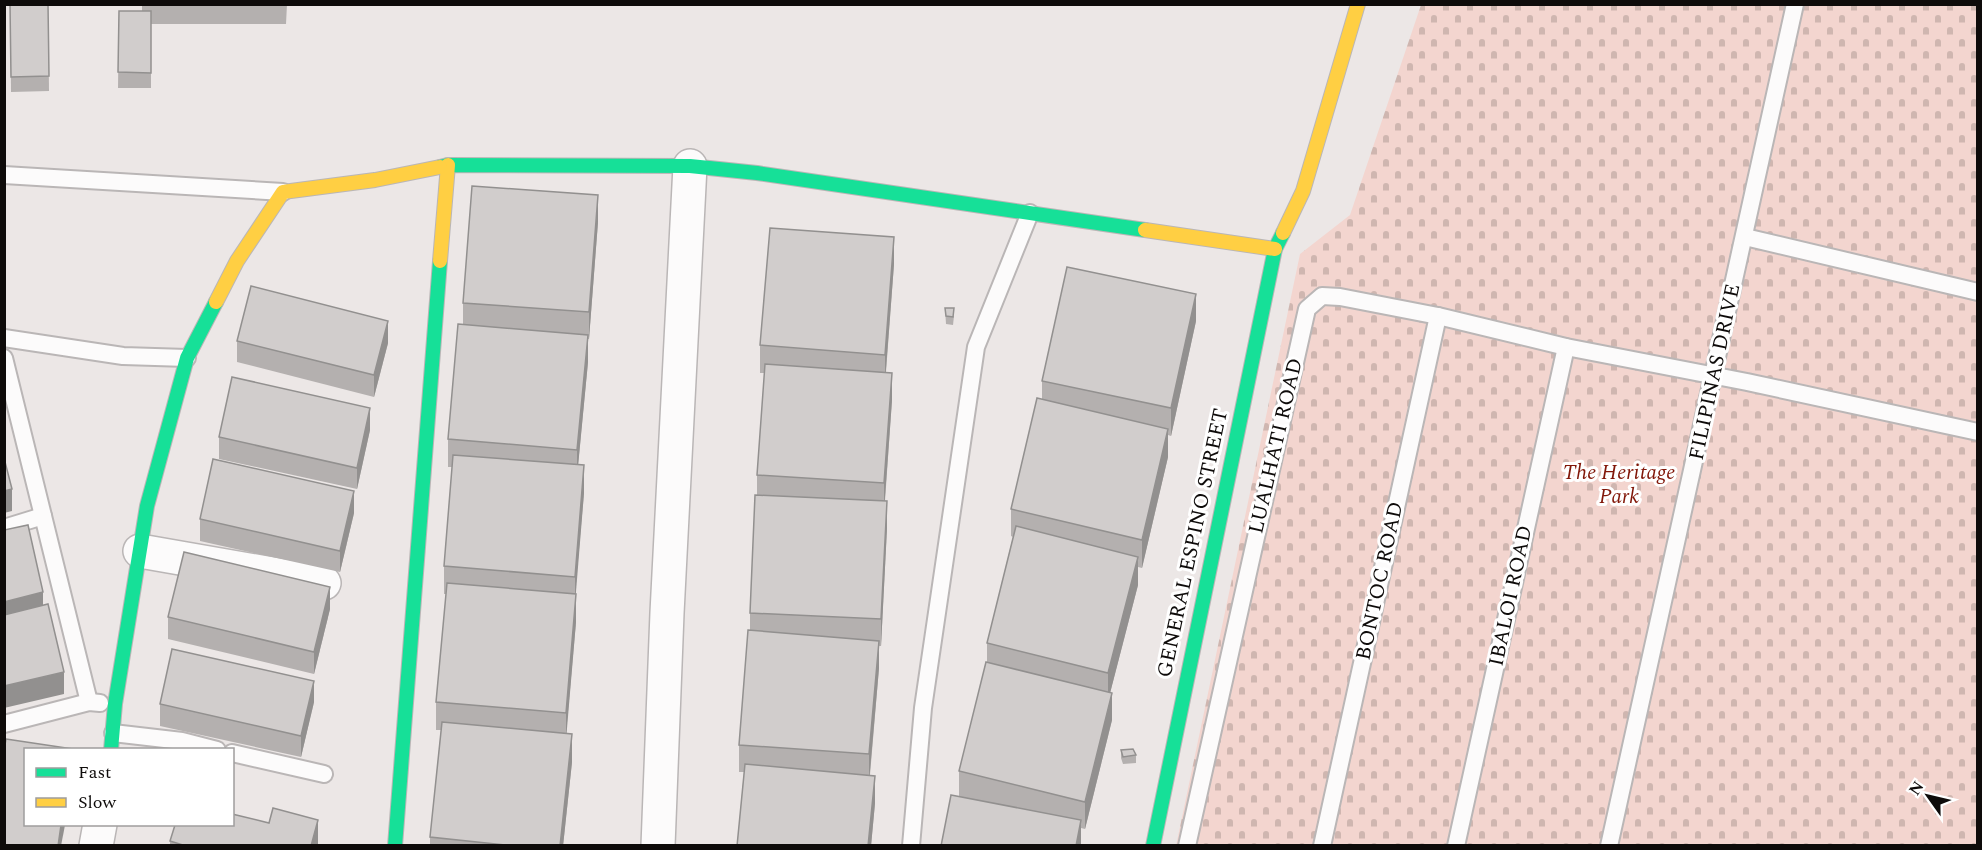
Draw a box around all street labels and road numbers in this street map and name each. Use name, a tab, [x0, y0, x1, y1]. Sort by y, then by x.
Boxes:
street label: FILIPINAS DRIVE	[1681, 281, 1749, 463]
street label: LUALHATI ROAD	[1240, 355, 1312, 537]
street label: GENERAL ESPINO STREET	[1149, 405, 1237, 681]
street label: BONTOC ROAD	[1348, 499, 1412, 663]
street label: IBALOI ROAD	[1480, 523, 1542, 669]

